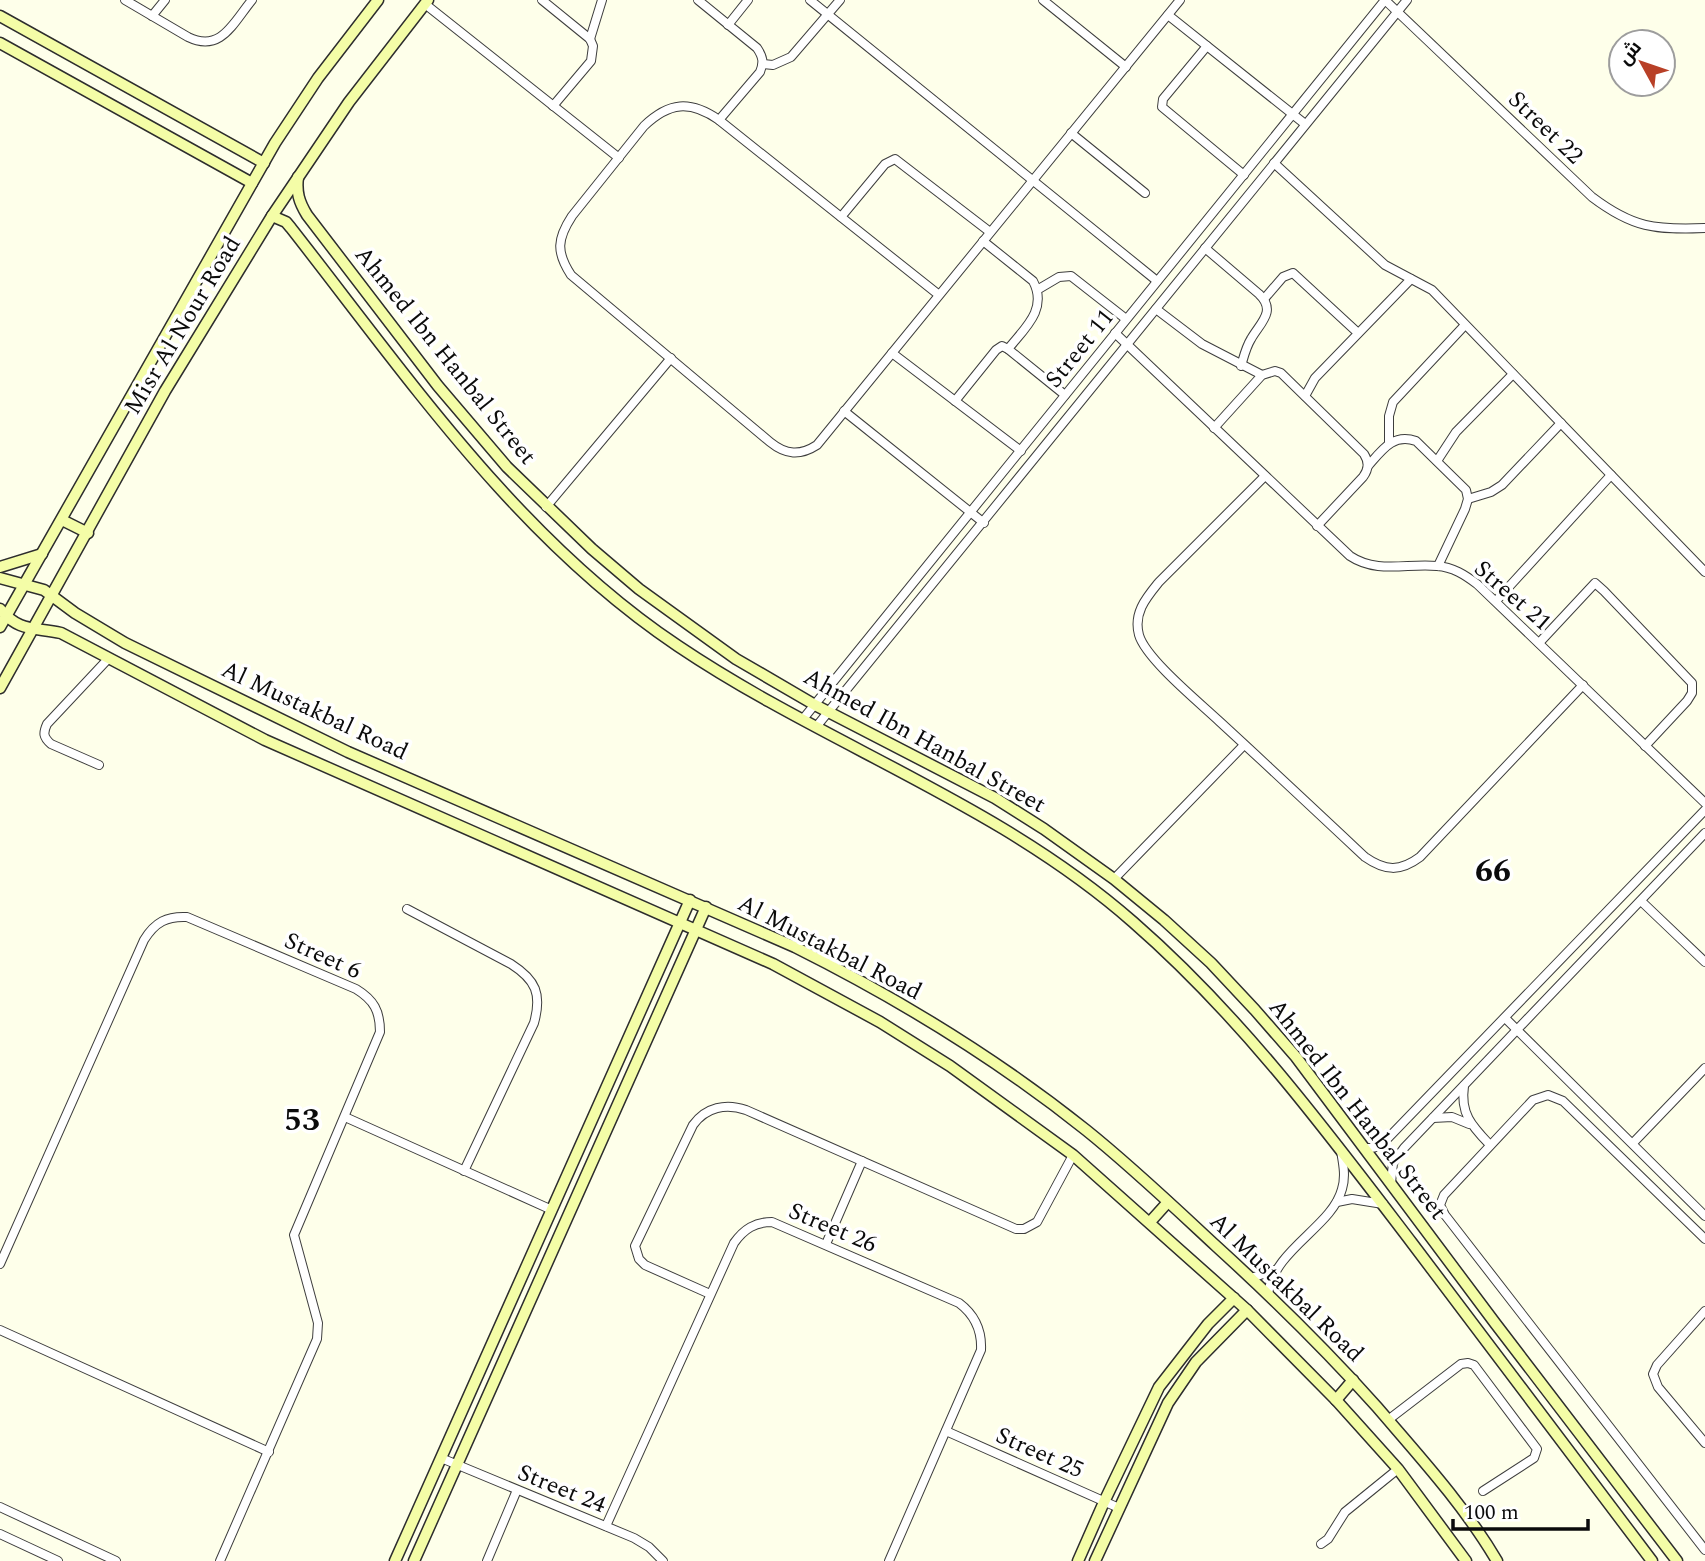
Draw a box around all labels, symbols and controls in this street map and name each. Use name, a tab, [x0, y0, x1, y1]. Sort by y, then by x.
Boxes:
north arrow	[1607, 28, 1677, 98]
text: ش	[1611, 34, 1649, 72]
street label: Street 22	[1499, 82, 1591, 173]
street label: Misr Al Nour Road	[115, 229, 250, 422]
street label: Ahmed Ibn Hanbal Street	[346, 239, 545, 473]
street label: Street 11	[1037, 301, 1123, 396]
street label: Street 21	[1465, 552, 1559, 640]
street label: Al Mustakbal Road	[215, 652, 414, 770]
street label: Ahmed Ibn Hanbal Street	[797, 659, 1052, 823]
district label: 66	[1475, 847, 1511, 896]
street label: Al Mustakbal Road	[731, 886, 928, 1010]
street label: Street 6	[278, 923, 367, 989]
street label: Ahmed Ibn Hanbal Street	[1259, 991, 1455, 1228]
district label: 53	[284, 1096, 320, 1145]
street label: Street 26	[783, 1193, 882, 1263]
street label: Al Mustakbal Road	[1201, 1204, 1372, 1371]
street label: Street 25	[990, 1418, 1089, 1488]
street label: Street 24	[512, 1455, 611, 1523]
scale bar	[1453, 1488, 1588, 1532]
text: 100 m	[1464, 1497, 1519, 1529]

